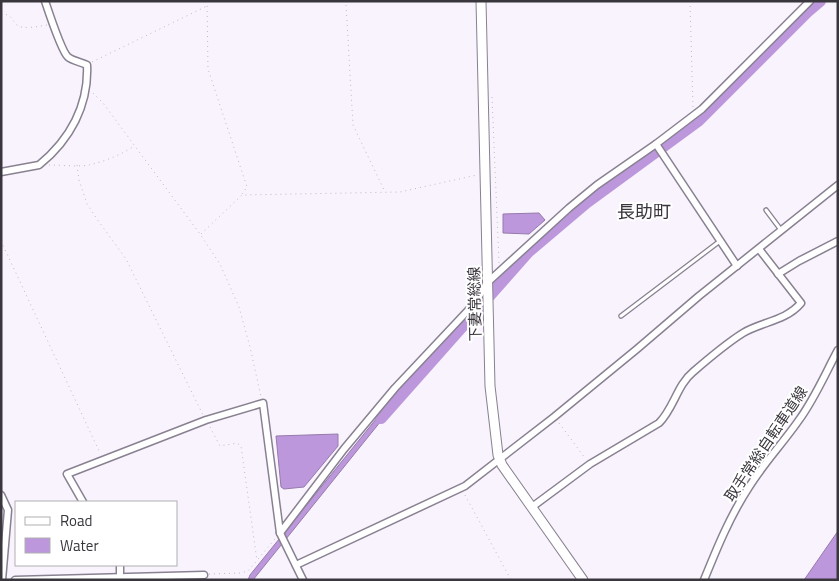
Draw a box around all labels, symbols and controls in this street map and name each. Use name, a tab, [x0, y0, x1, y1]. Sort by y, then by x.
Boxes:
district label: 長助町	[617, 198, 671, 225]
street label: 下妻常総線	[462, 266, 487, 342]
street label: 取手常総自転車道線	[718, 381, 813, 506]
legend	[15, 501, 178, 566]
text: Road	[60, 509, 92, 532]
text: Water	[60, 534, 99, 557]

